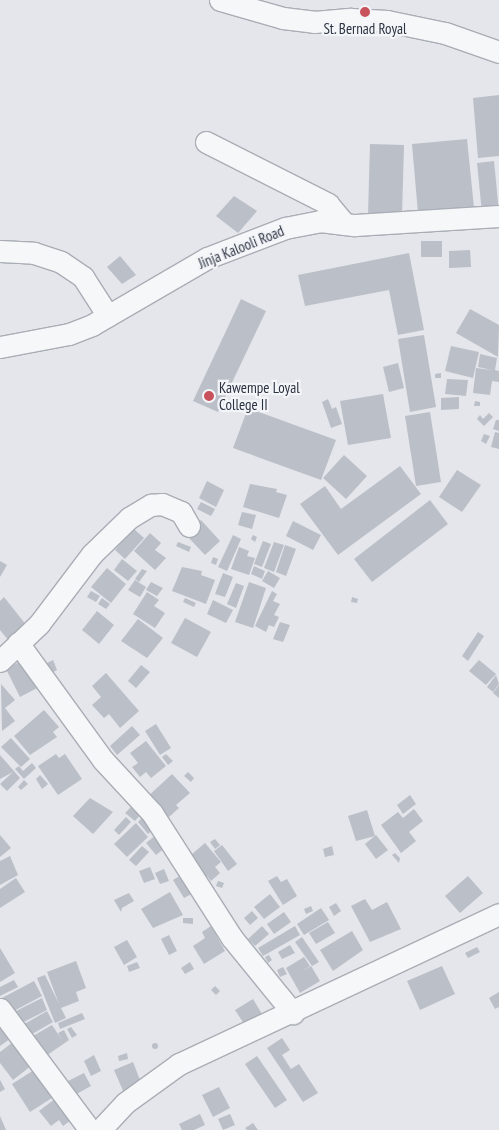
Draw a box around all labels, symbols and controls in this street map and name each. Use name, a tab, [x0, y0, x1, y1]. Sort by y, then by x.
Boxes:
marker: St. Bernad Royal	[359, 6, 371, 18]
place label: St. Bernad Royal	[323, 20, 407, 38]
street label: Jinja Kalooli Road	[195, 222, 287, 272]
place label: Kawempe Loyal College II	[219, 378, 300, 413]
marker: Kawempe Loyal College II	[203, 390, 215, 402]

